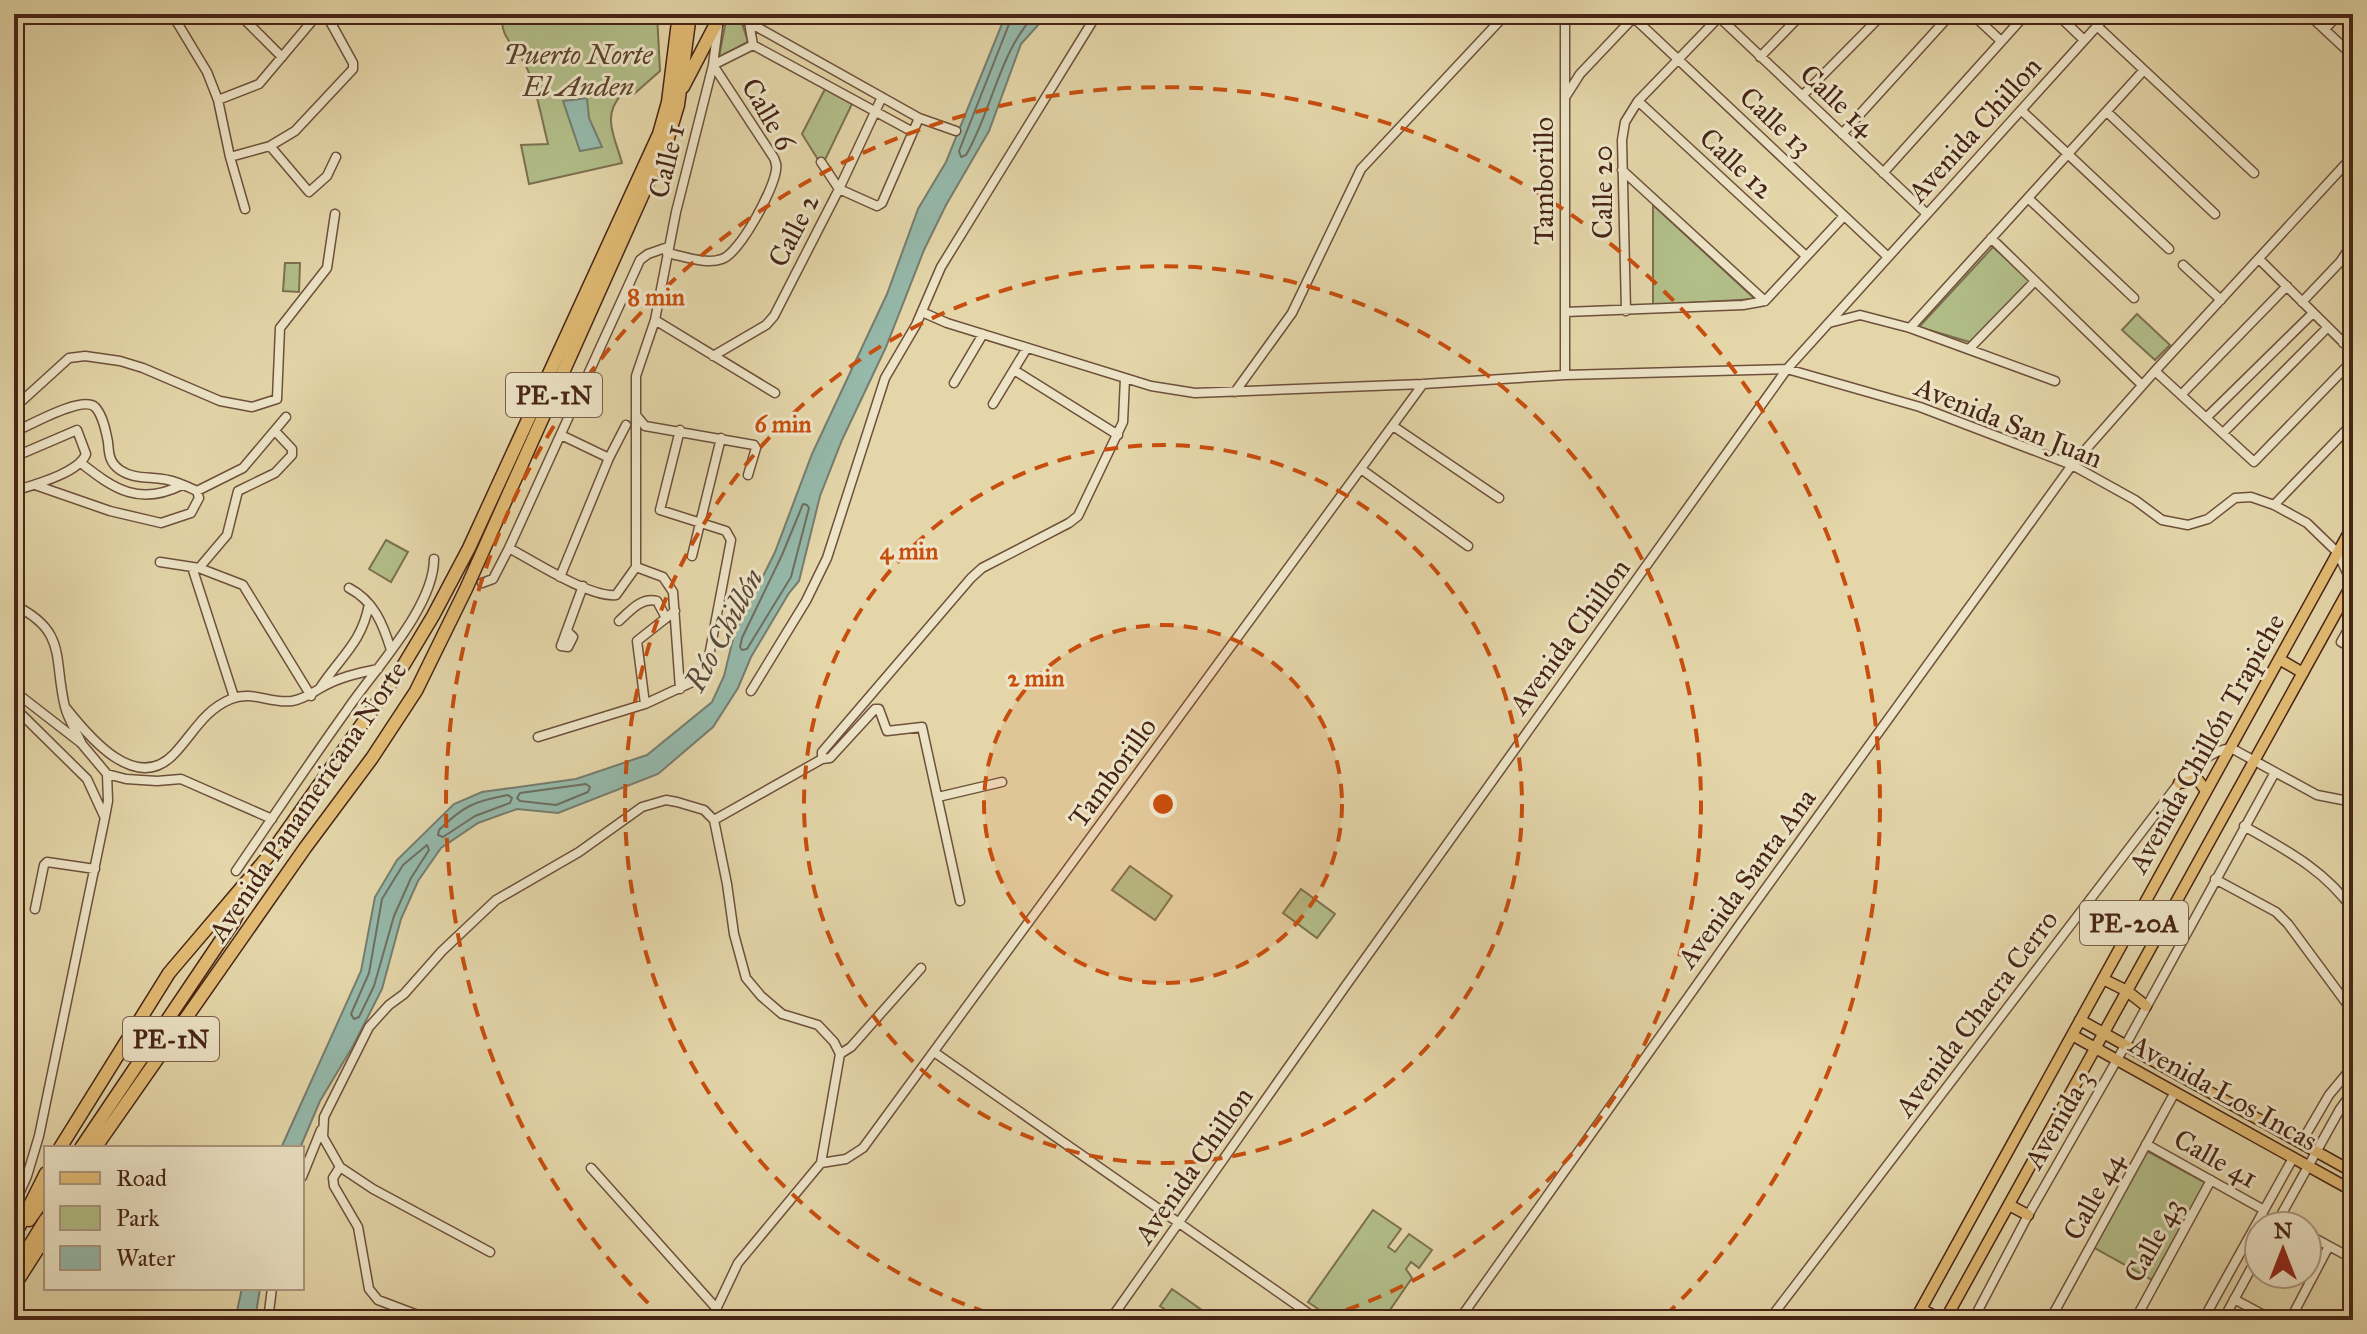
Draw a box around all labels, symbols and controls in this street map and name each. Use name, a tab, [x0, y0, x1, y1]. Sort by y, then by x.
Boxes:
park label: Puerto Norte El Anden	[503, 37, 653, 104]
street label: Avenida Chillon	[1899, 49, 2049, 210]
street label: Calle 14	[1793, 57, 1884, 145]
street label: Calle 6	[734, 72, 804, 158]
street label: Calle 13	[1732, 79, 1819, 163]
street label: Tamborillo	[1526, 117, 1561, 245]
street label: Calle 12	[1692, 120, 1781, 206]
street label: Calle 1	[640, 121, 693, 202]
street label: Calle 20	[1585, 145, 1620, 239]
street label: Calle 2	[760, 188, 827, 273]
text: 8 min	[627, 282, 685, 312]
street label: Avenida San Juan	[1909, 369, 2108, 476]
road number: PE-1N	[506, 373, 602, 417]
text: 6 min	[754, 409, 812, 439]
text: 4 min	[880, 536, 938, 566]
street label: Avenida Chillon	[1501, 552, 1638, 722]
water label: Río Chillón	[676, 562, 771, 698]
street label: Avenida Chillón Trapiche	[2120, 607, 2292, 880]
street label: Avenida Panamericana Norte	[200, 654, 414, 949]
text: 2 min	[1008, 663, 1064, 693]
street label: Tamborillo	[1061, 710, 1164, 834]
street label: Avenida Santa Ana	[1669, 781, 1823, 976]
centre of rings	[1149, 790, 1177, 818]
road number: PE-20A	[2080, 901, 2188, 945]
street label: Avenida Chacra Cerro	[1887, 903, 2066, 1124]
road number: PE-1N	[123, 1017, 219, 1061]
street label: Avenida Los Incas	[2123, 1026, 2324, 1159]
street label: Avenida 3	[2016, 1064, 2101, 1176]
street label: Avenida Chillon	[1126, 1080, 1261, 1251]
street label: Calle 41	[2168, 1121, 2264, 1196]
street label: Calle 44	[2055, 1145, 2132, 1246]
legend	[44, 1146, 304, 1290]
text: Road	[116, 1163, 167, 1193]
street label: Calle 43	[2116, 1192, 2191, 1288]
text: Park	[116, 1203, 160, 1233]
north arrow	[2243, 1210, 2323, 1290]
text: N	[2274, 1217, 2293, 1244]
text: Water	[116, 1243, 175, 1273]

